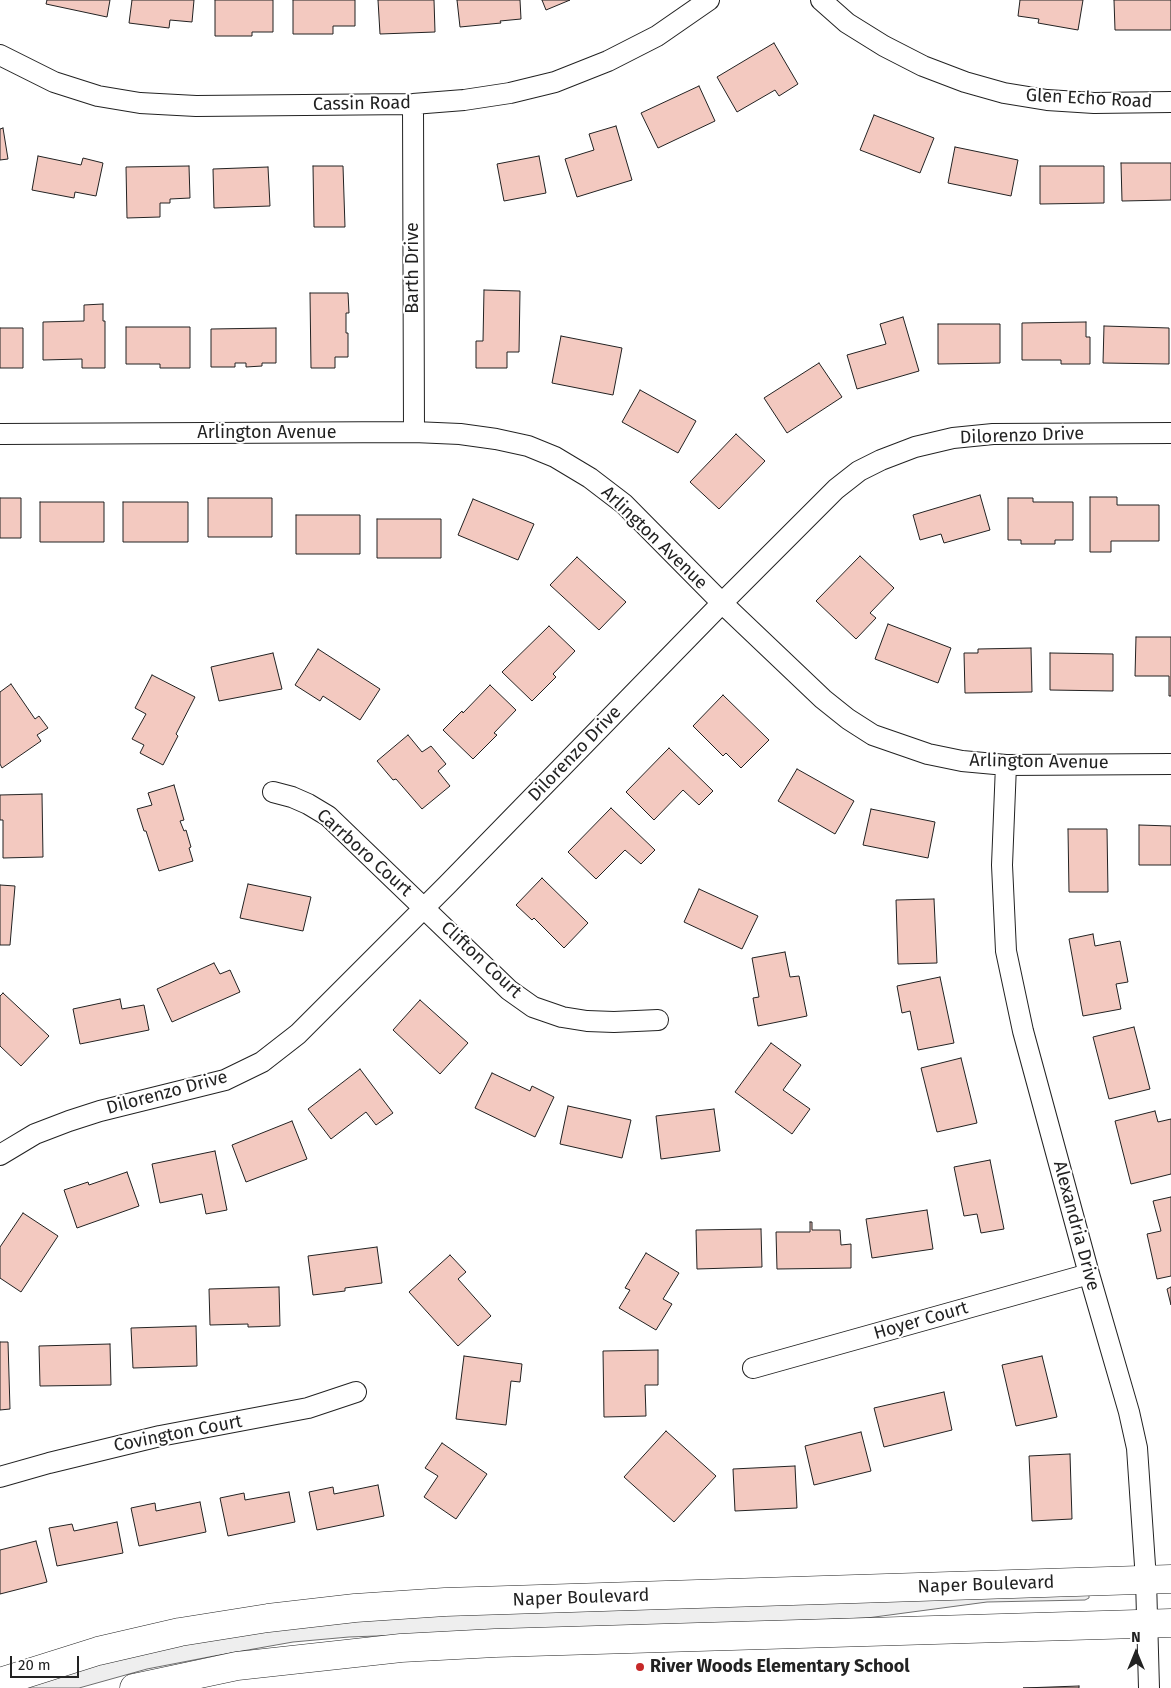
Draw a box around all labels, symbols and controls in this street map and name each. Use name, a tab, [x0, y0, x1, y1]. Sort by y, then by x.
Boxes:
street label: Glen Echo Road	[1025, 85, 1153, 113]
street label: Cassin Road	[313, 92, 411, 116]
street label: Barth Drive	[402, 222, 424, 314]
street label: Arlington Avenue	[197, 422, 337, 444]
street label: Dilorenzo Drive	[959, 423, 1085, 449]
street label: Arlington Avenue	[596, 482, 712, 594]
street label: Dilorenzo Drive	[524, 702, 626, 806]
street label: Arlington Avenue	[969, 750, 1109, 774]
street label: Carrboro Court	[312, 805, 416, 901]
street label: Clifton Court	[436, 917, 526, 1003]
street label: Dilorenzo Drive	[104, 1066, 230, 1120]
street label: Alexandria Drive	[1048, 1159, 1104, 1293]
street label: Hoyer Court	[871, 1297, 971, 1345]
street label: Covington Court	[112, 1411, 244, 1457]
street label: Naper Boulevard	[917, 1572, 1055, 1598]
street label: Naper Boulevard	[512, 1585, 650, 1611]
north arrow	[1111, 1628, 1161, 1678]
text: N	[1131, 1629, 1141, 1646]
scale bar	[12, 1646, 81, 1678]
text: 20 m	[18, 1656, 51, 1674]
place label: River Woods Elementary School	[650, 1656, 910, 1678]
marker: River Woods Elementary School	[634, 1661, 646, 1673]

